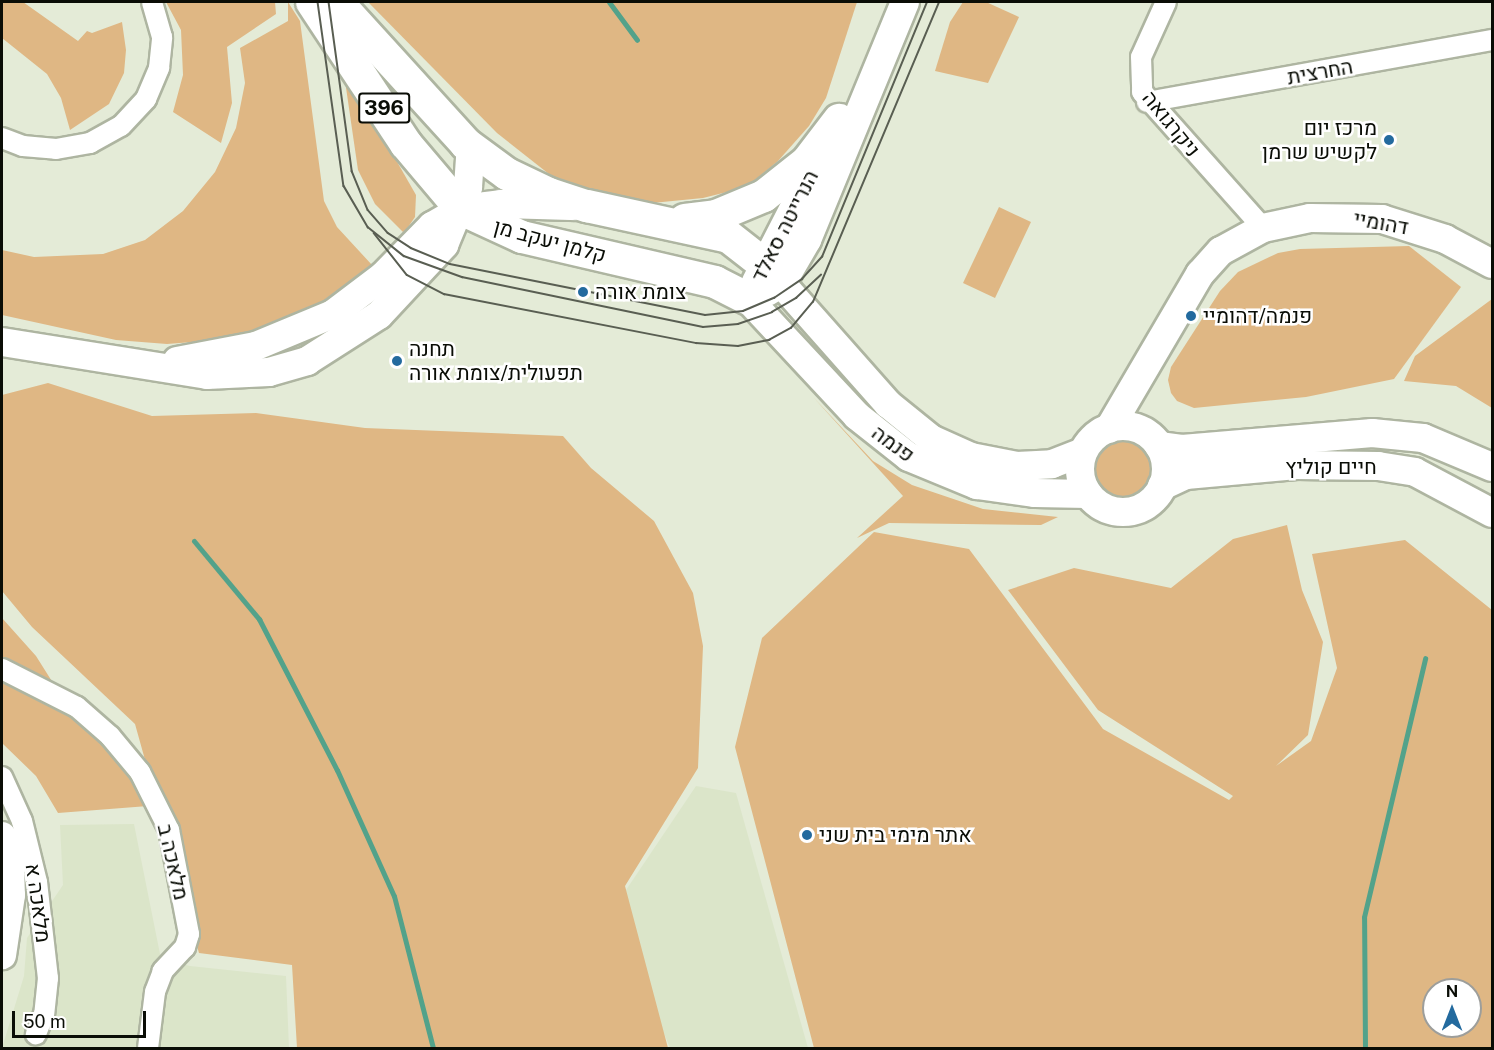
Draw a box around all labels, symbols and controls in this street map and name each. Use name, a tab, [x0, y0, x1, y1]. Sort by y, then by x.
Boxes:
street label: החרצית	[1285, 54, 1355, 90]
street label: ניקרגואה	[1137, 86, 1205, 162]
road number: 396	[357, 91, 411, 125]
place label: מרכז יום לקשיש שרמן	[1262, 115, 1377, 165]
marker: מרכז יום לקשיש שרמן	[1382, 133, 1396, 147]
street label: הנרייטה סאלד	[746, 166, 824, 286]
street label: דהומיי	[1351, 206, 1411, 240]
street label: קלמן יעקב מן	[491, 214, 609, 268]
place label: צומת אורה	[595, 279, 687, 305]
marker: צומת אורה	[576, 285, 590, 299]
place label: פנמה/דהומיי	[1203, 303, 1312, 329]
marker: פנמה/דהומיי	[1184, 309, 1198, 323]
place label: תחנה תפעולית/צומת אורה	[409, 336, 583, 386]
marker: תחנה תפעולית/צומת אורה	[390, 354, 404, 368]
street label: פנמה	[867, 420, 919, 468]
street label: חיים קוליץ	[1285, 454, 1377, 480]
street label: מלאכה ב	[152, 821, 194, 903]
place label: אתר מימי בית שני	[819, 822, 972, 848]
marker: אתר מימי בית שני	[800, 828, 814, 842]
street label: מלאכה א	[20, 862, 56, 944]
north arrow	[1422, 978, 1482, 1038]
text: N	[1446, 982, 1458, 1001]
scale bar	[15, 999, 148, 1037]
text: 50 m	[23, 1011, 66, 1032]

